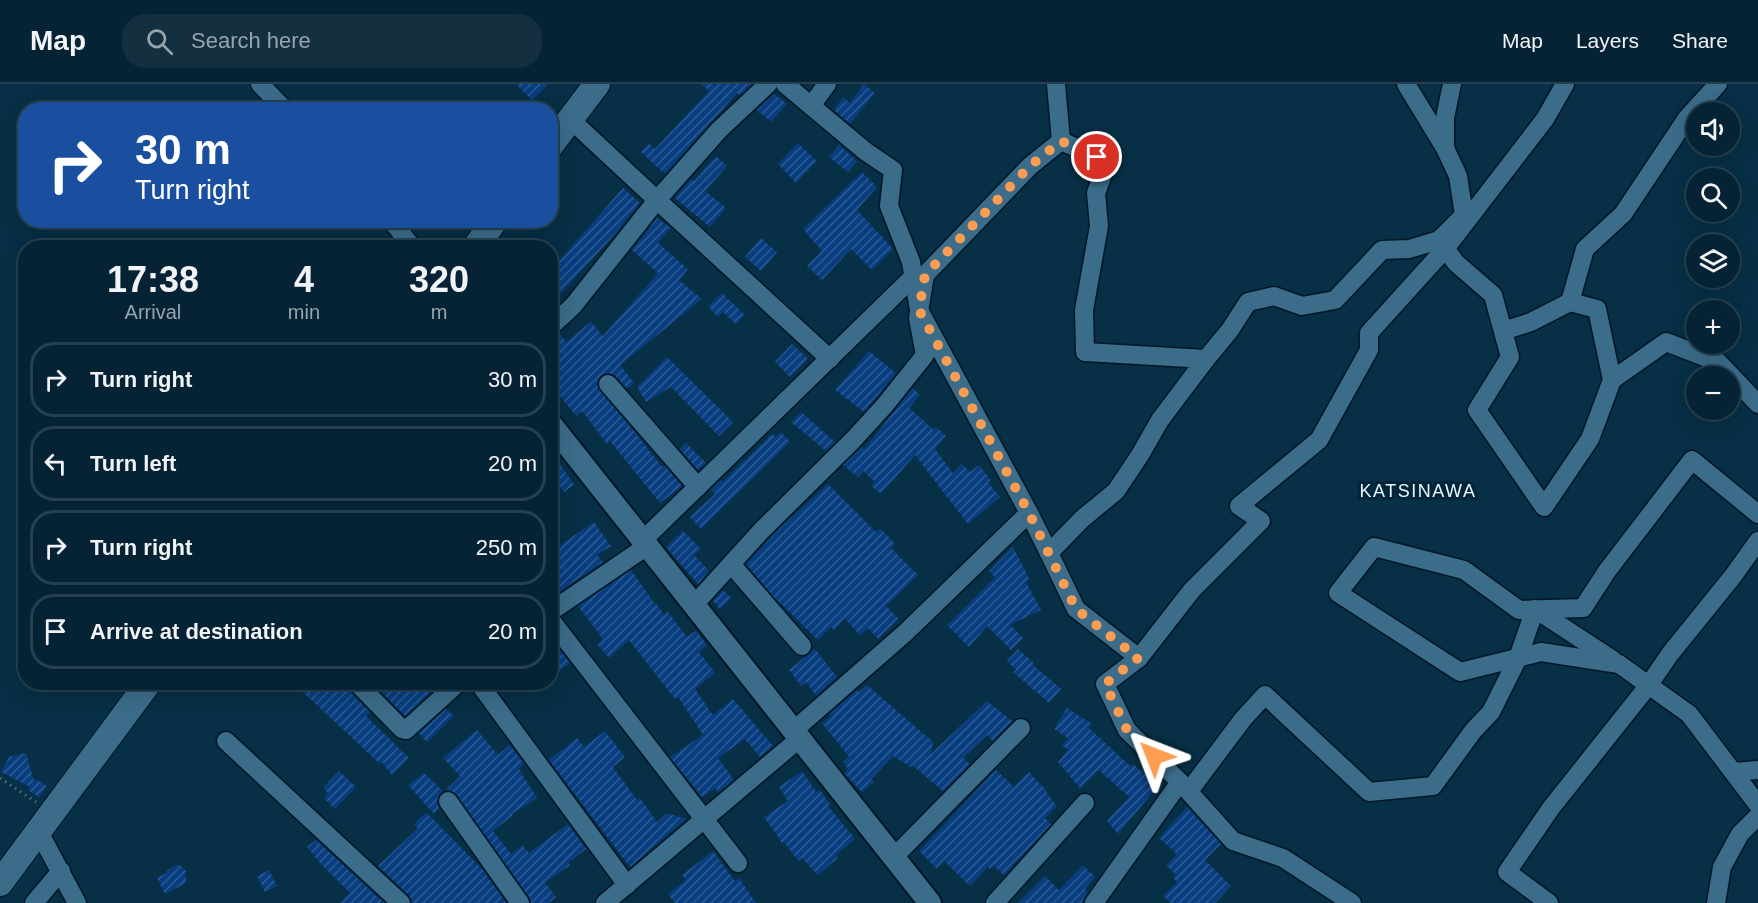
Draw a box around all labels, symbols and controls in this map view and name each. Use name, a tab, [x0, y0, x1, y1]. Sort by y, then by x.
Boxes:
search box	[122, 14, 542, 68]
text: Map	[30, 25, 86, 56]
icon: search	[143, 25, 176, 58]
text: Search here	[191, 28, 311, 53]
text: Map	[1502, 29, 1543, 52]
text: Layers	[1576, 29, 1639, 52]
text: Share	[1672, 29, 1728, 52]
map controls	[1686, 102, 1740, 420]
button: sound	[1686, 102, 1740, 156]
icon: right	[36, 126, 114, 204]
text: 30 m	[135, 126, 231, 173]
pin	[1071, 131, 1122, 182]
icon: arrive	[1080, 140, 1113, 173]
button: search	[1686, 168, 1740, 222]
text: Turn right	[135, 175, 250, 205]
button: layers	[1686, 234, 1740, 288]
text: 17:38	[107, 259, 199, 300]
text: 4	[294, 259, 314, 300]
text: 320	[409, 259, 469, 300]
button: +	[1686, 300, 1740, 354]
text: Arrival	[125, 301, 181, 323]
text: min	[288, 301, 320, 323]
text: m	[431, 301, 447, 323]
icon: right	[39, 363, 72, 396]
button: −	[1686, 366, 1740, 420]
text: Turn right	[90, 367, 192, 392]
text: 30 m	[488, 367, 537, 392]
icon: left	[39, 447, 72, 480]
text: Turn left	[90, 451, 176, 476]
text: 20 m	[488, 451, 537, 476]
district label: KATSINAWA	[1360, 481, 1476, 501]
icon: right	[39, 531, 72, 564]
text: Turn right	[90, 535, 192, 560]
text: 250 m	[476, 535, 537, 560]
icon: arrive	[39, 615, 72, 648]
text: Arrive at destination	[90, 619, 303, 644]
text: 20 m	[488, 619, 537, 644]
position arrow	[1122, 724, 1186, 788]

